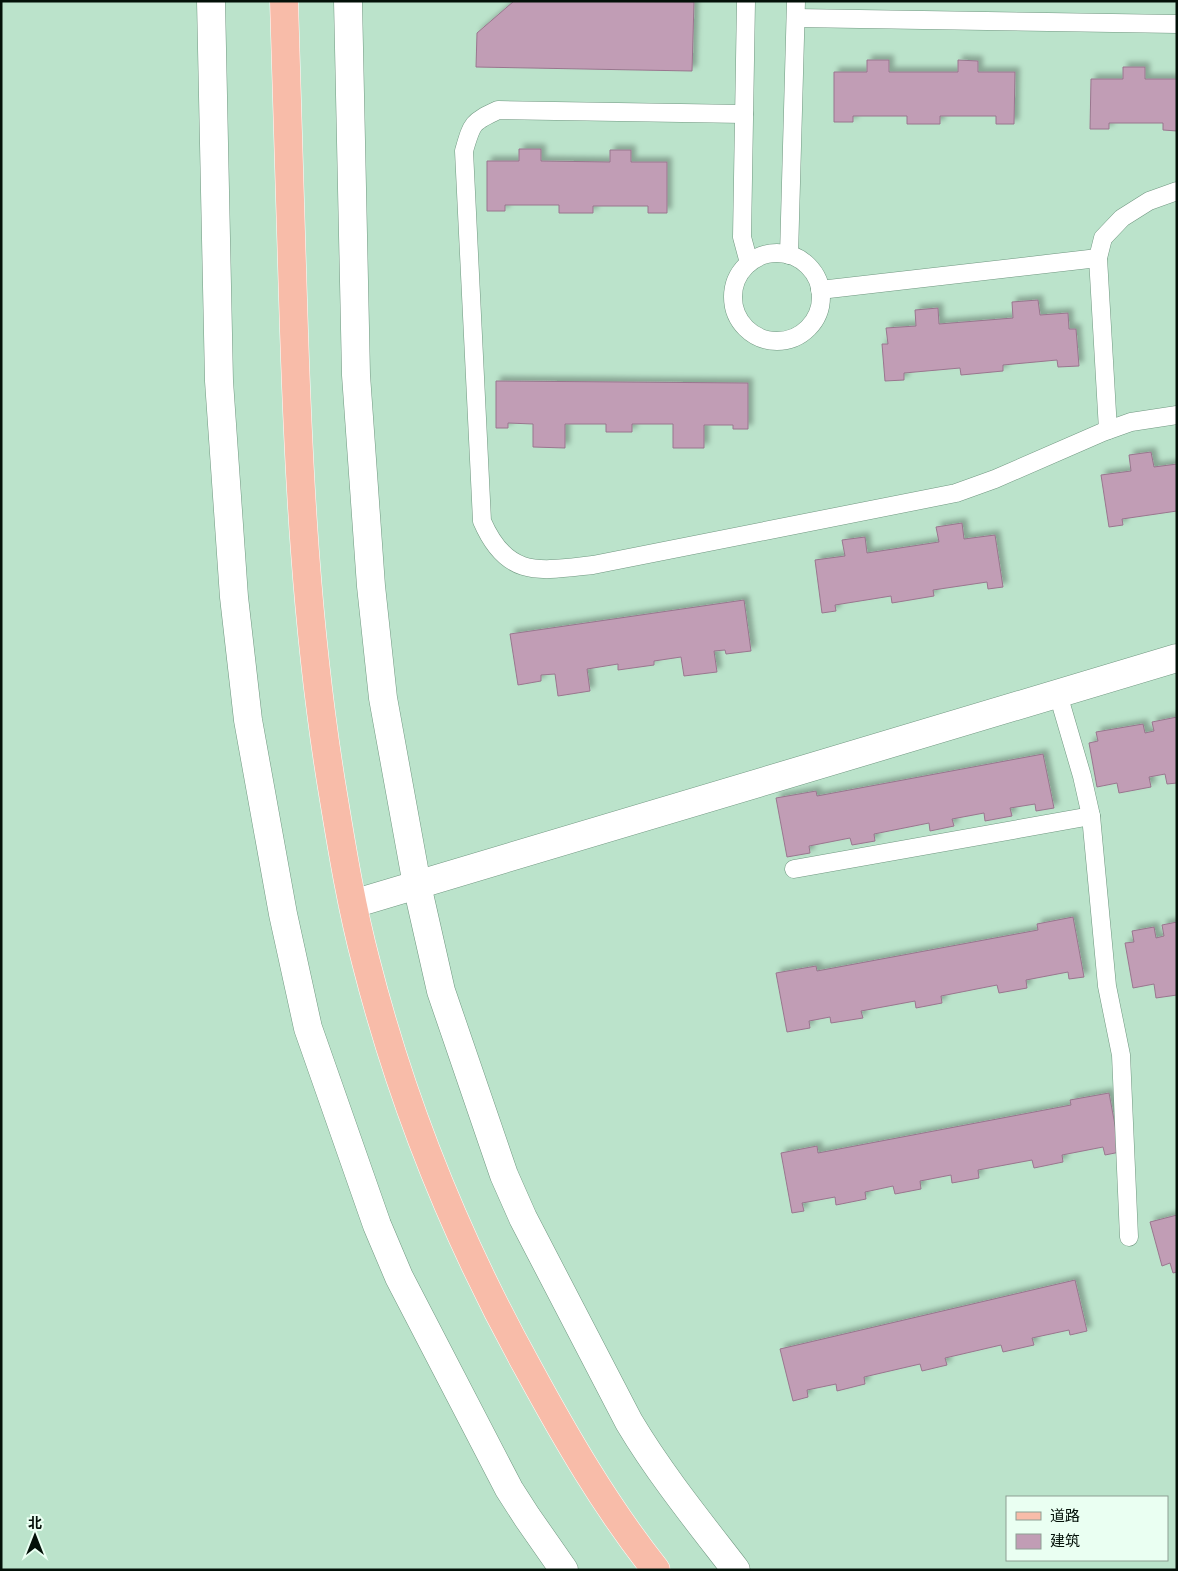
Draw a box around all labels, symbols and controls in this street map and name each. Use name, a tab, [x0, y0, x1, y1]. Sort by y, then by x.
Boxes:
legend	[1006, 1496, 1168, 1561]
text: 道路	[1050, 1505, 1080, 1528]
north arrow	[10, 1511, 60, 1561]
text: 北	[28, 1513, 42, 1534]
text: 建筑	[1050, 1530, 1080, 1553]

